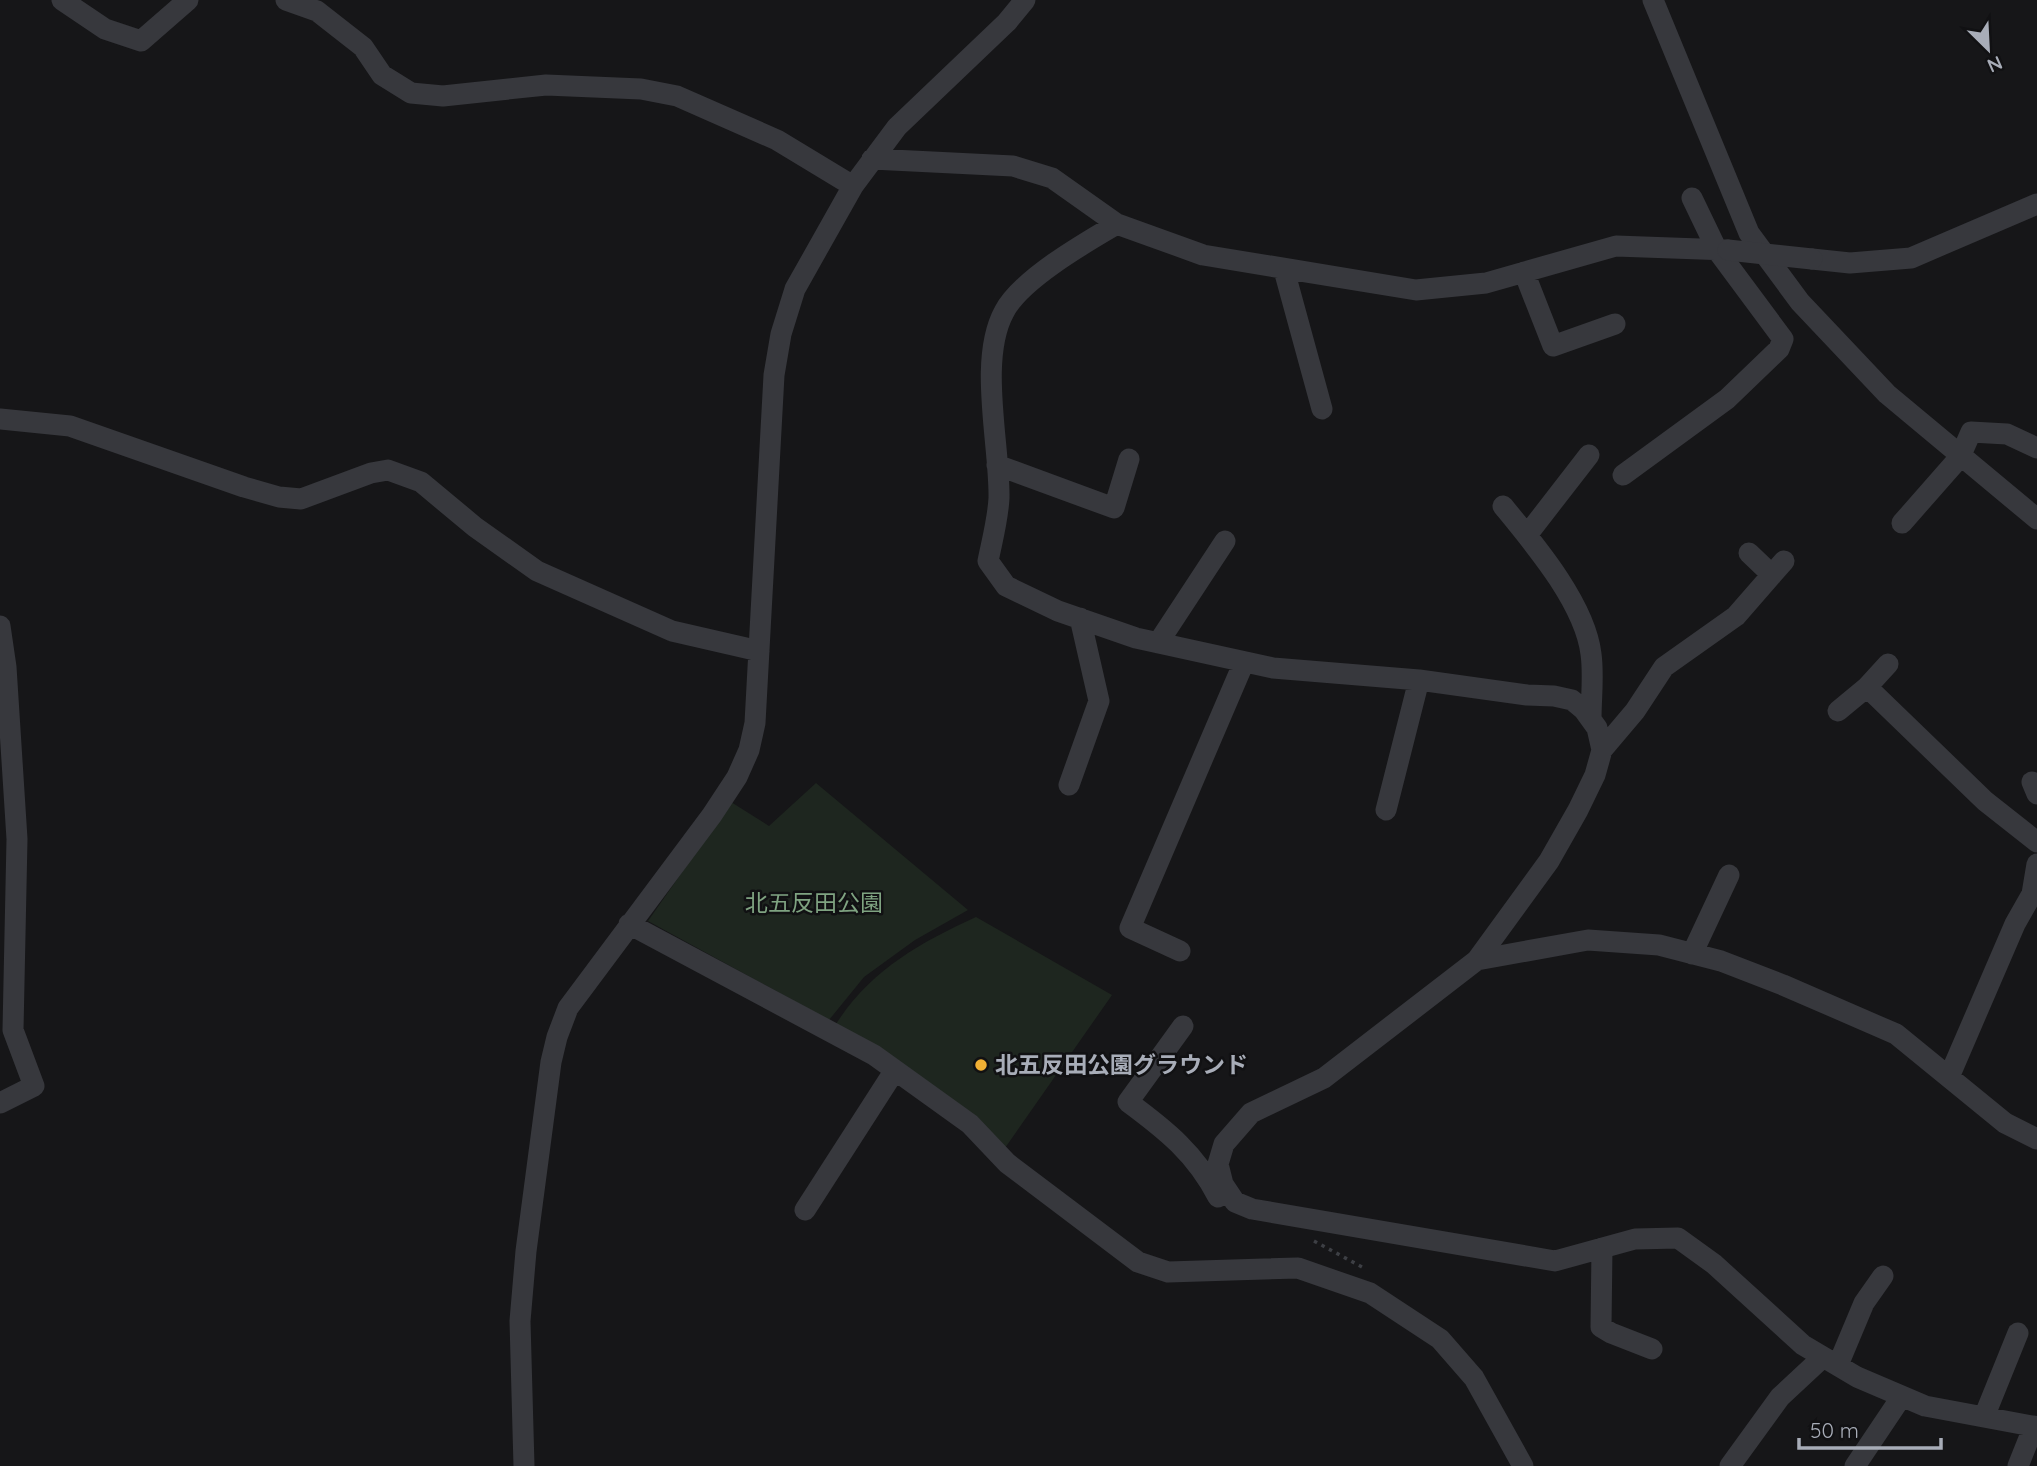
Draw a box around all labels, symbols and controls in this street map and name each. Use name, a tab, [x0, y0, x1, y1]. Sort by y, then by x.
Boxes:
north arrow	[1953, 14, 2023, 84]
text: N	[1984, 51, 2006, 78]
park label: 北五反田公園	[745, 888, 883, 917]
place label: 北五反田公園グラウンド	[995, 1050, 1248, 1079]
marker: 北五反田公園グラウンド	[973, 1057, 989, 1073]
scale bar	[1799, 1406, 1941, 1450]
text: 50 m	[1810, 1417, 1859, 1443]

